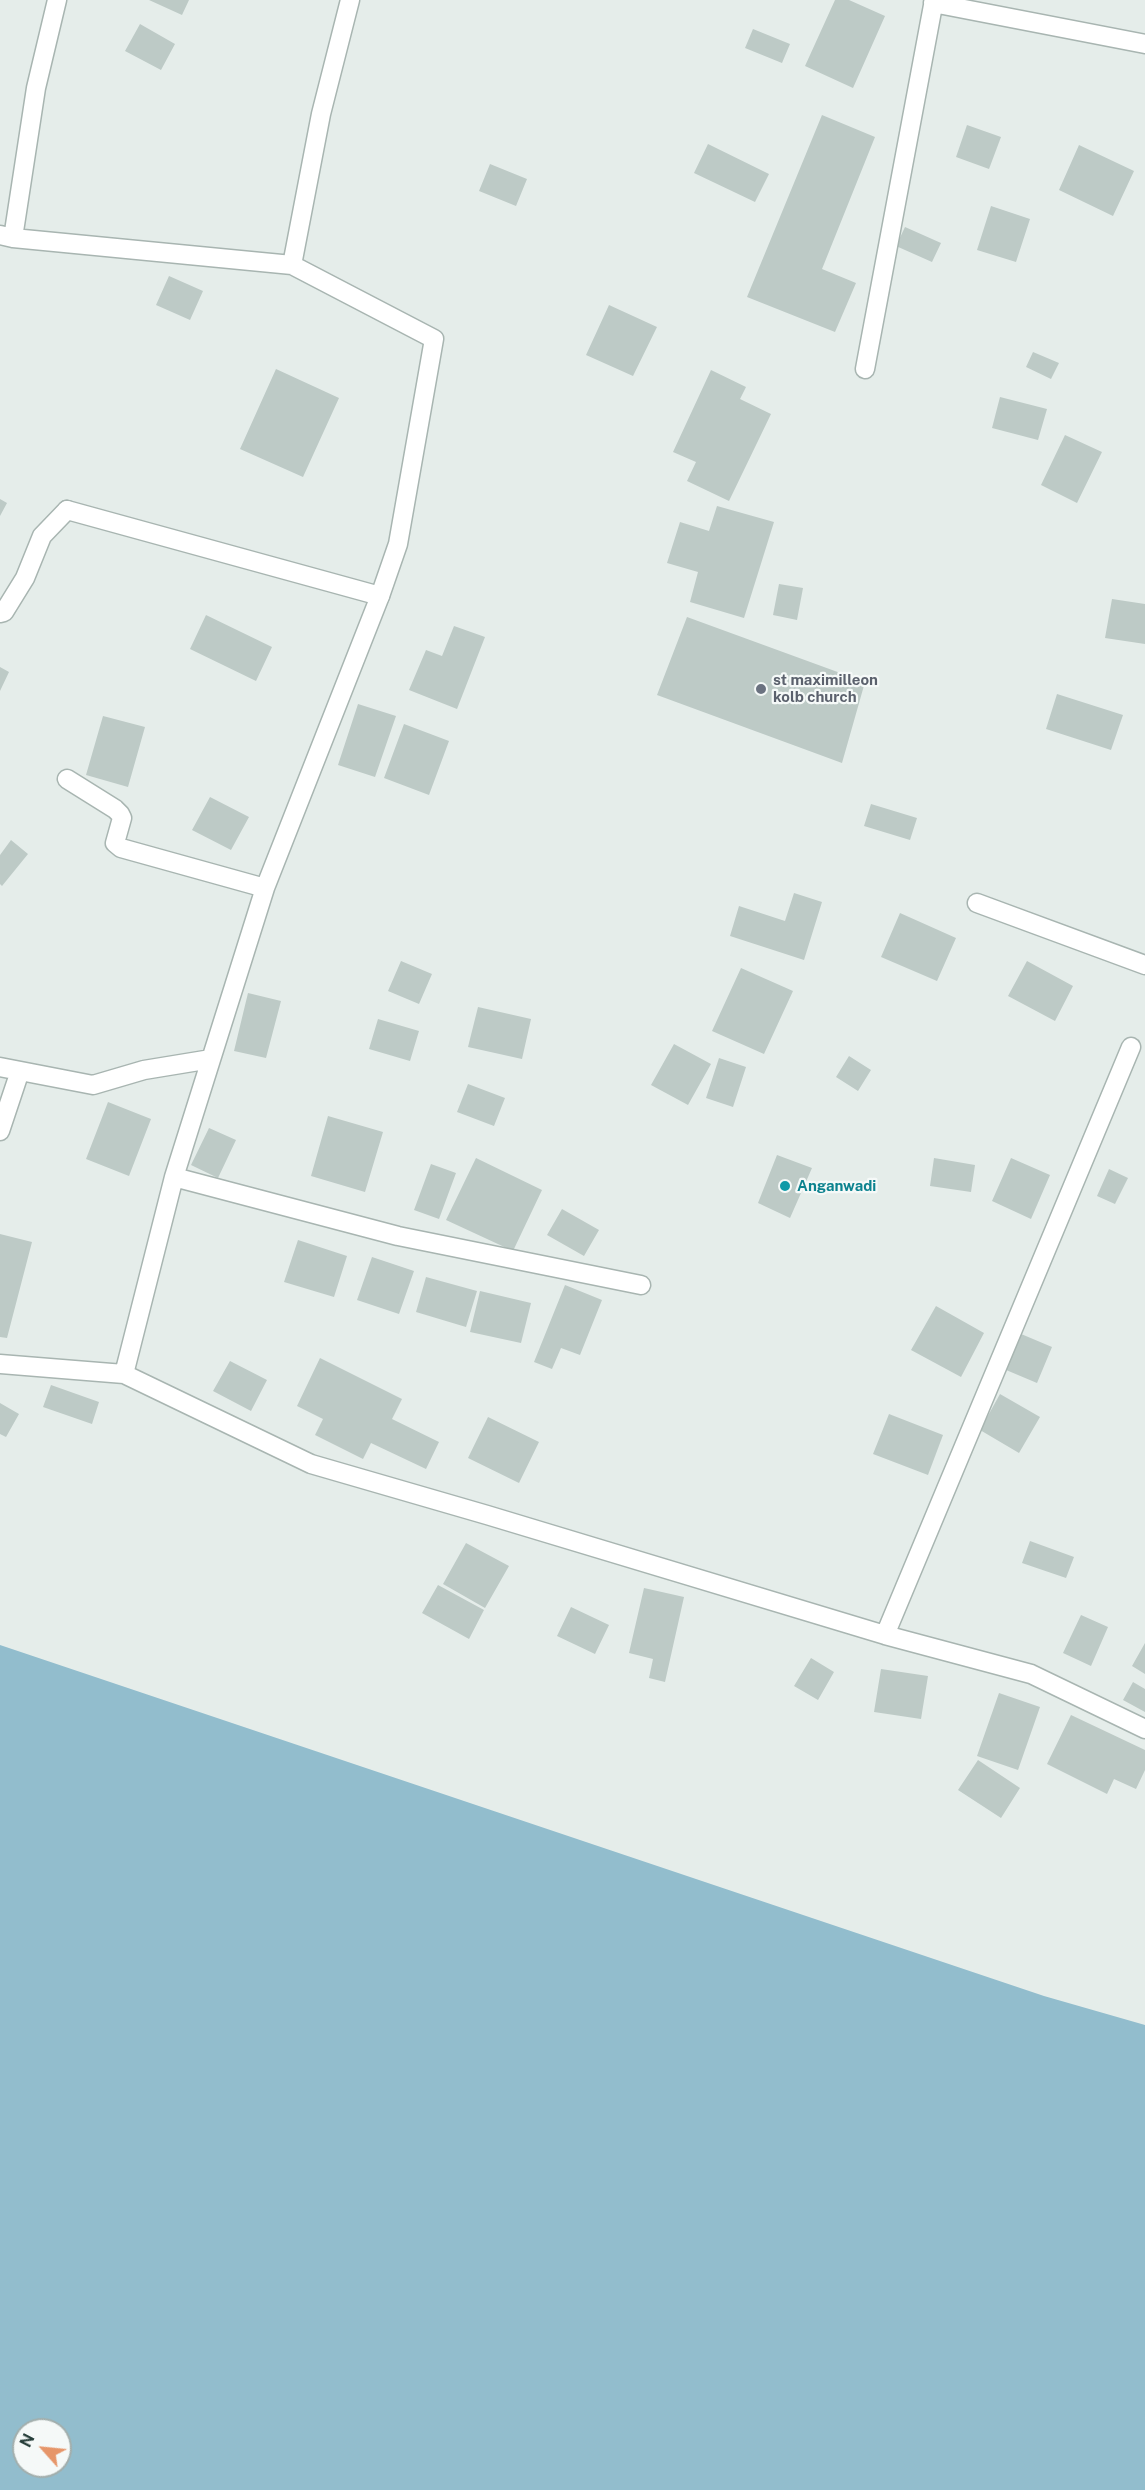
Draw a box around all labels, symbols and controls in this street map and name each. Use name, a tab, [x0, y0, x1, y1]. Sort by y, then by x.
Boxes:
place label: st maximilleon kolb church	[773, 671, 878, 706]
marker: st maximilleon kolb church	[754, 682, 768, 696]
place label: Anganwadi	[797, 1177, 876, 1195]
marker: Anganwadi	[778, 1179, 792, 1193]
north arrow	[12, 2418, 72, 2478]
text: N	[16, 2431, 39, 2450]

